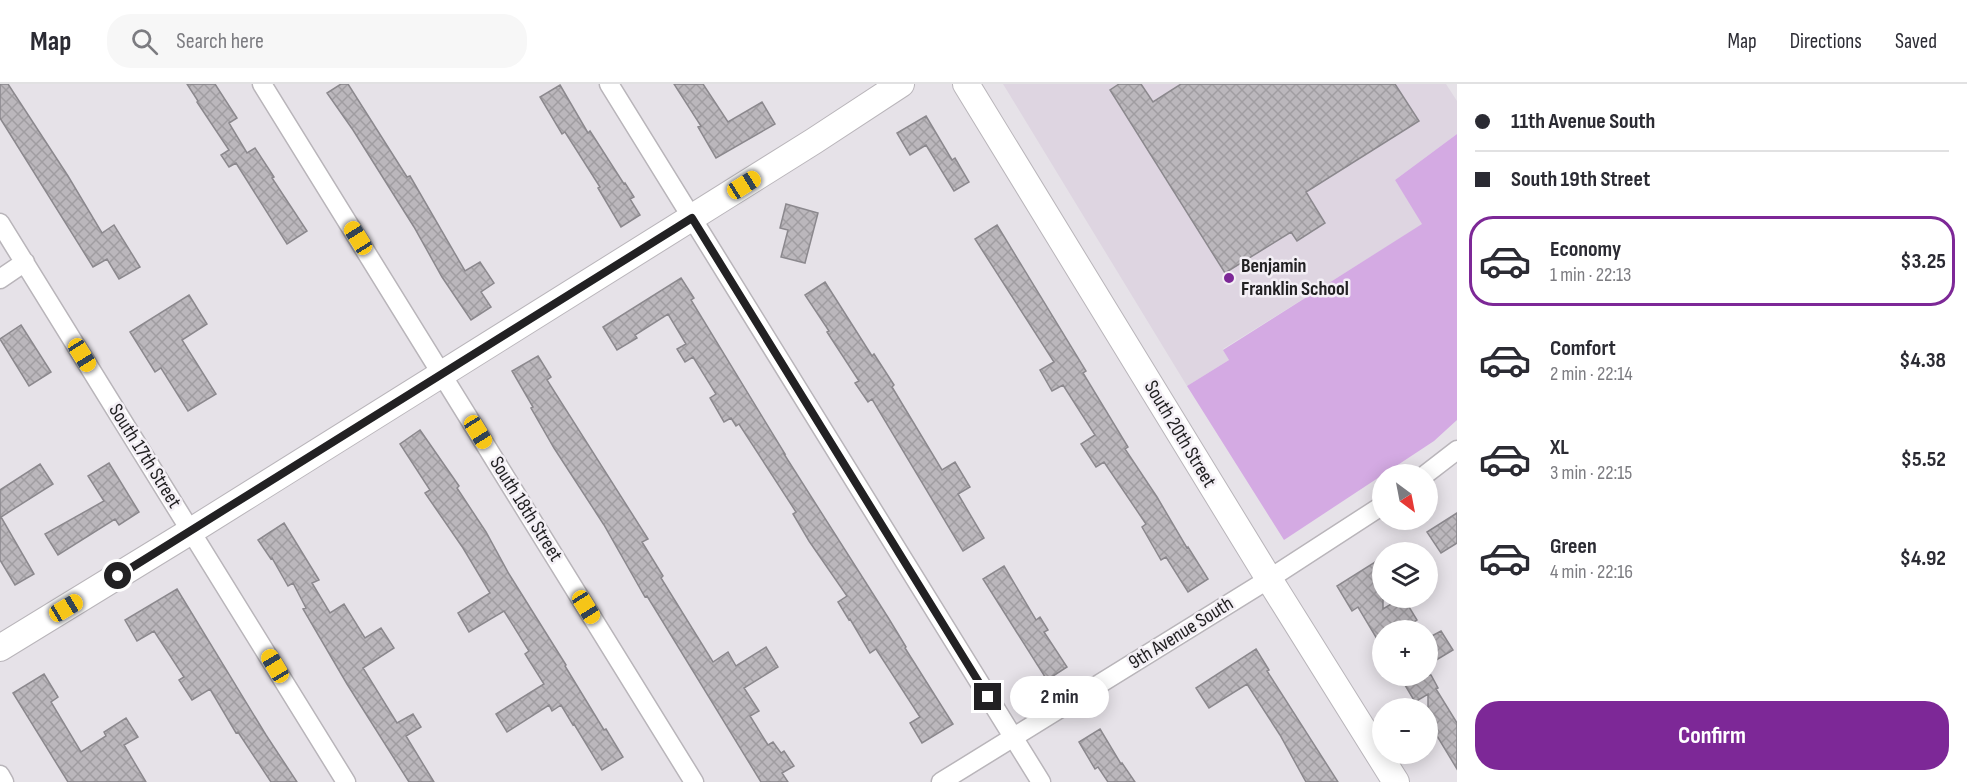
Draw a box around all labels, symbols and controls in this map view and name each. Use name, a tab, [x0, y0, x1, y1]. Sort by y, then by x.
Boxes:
search box	[107, 14, 527, 68]
text: Map	[30, 25, 71, 58]
icon: search	[128, 25, 161, 58]
text: Search here	[176, 28, 264, 55]
text: Map	[1727, 29, 1757, 54]
text: Directions	[1790, 29, 1862, 54]
text: Saved	[1895, 29, 1937, 54]
text: 11th Avenue South	[1511, 108, 1655, 135]
text: South 19th Street	[1511, 166, 1650, 193]
car	[724, 168, 764, 202]
car	[341, 218, 375, 258]
icon: car	[1478, 234, 1532, 288]
text: Economy	[1550, 236, 1621, 263]
text: $3.25	[1900, 248, 1946, 275]
place label: Benjamin Franklin School	[1241, 254, 1349, 301]
text: 1 min · 22:13	[1550, 263, 1631, 287]
marker: Benjamin Franklin School	[1222, 271, 1236, 285]
icon: car	[1478, 333, 1532, 387]
car	[65, 335, 99, 375]
text: Comfort	[1550, 335, 1616, 362]
text: $4.38	[1899, 347, 1946, 374]
text: 2 min · 22:14	[1550, 362, 1633, 386]
street label: South 20th Street	[1139, 376, 1221, 492]
street label: South 17th Street	[103, 400, 187, 512]
car	[461, 412, 495, 452]
icon: car	[1478, 432, 1532, 486]
text: XL	[1550, 434, 1569, 461]
text: $5.52	[1901, 446, 1946, 473]
street label: South 18th Street	[484, 452, 568, 566]
text: 3 min · 22:15	[1550, 461, 1632, 485]
north arrow	[1372, 464, 1438, 530]
map controls	[1372, 464, 1438, 764]
icon: car	[1478, 531, 1532, 585]
text: Green	[1550, 533, 1597, 560]
button: layers	[1372, 542, 1438, 608]
text: $4.92	[1900, 545, 1946, 572]
text: 4 min · 22:16	[1550, 560, 1633, 584]
route start	[104, 562, 131, 589]
car	[569, 587, 603, 627]
car	[46, 591, 86, 625]
street label: 9th Avenue South	[1124, 591, 1238, 675]
button: +	[1372, 620, 1438, 686]
car	[258, 646, 292, 686]
callout: 2 min	[1009, 676, 1108, 718]
route end	[974, 683, 1001, 710]
text: 2 min	[1040, 685, 1079, 709]
button: −	[1372, 698, 1438, 764]
button: Confirm	[1475, 701, 1949, 770]

